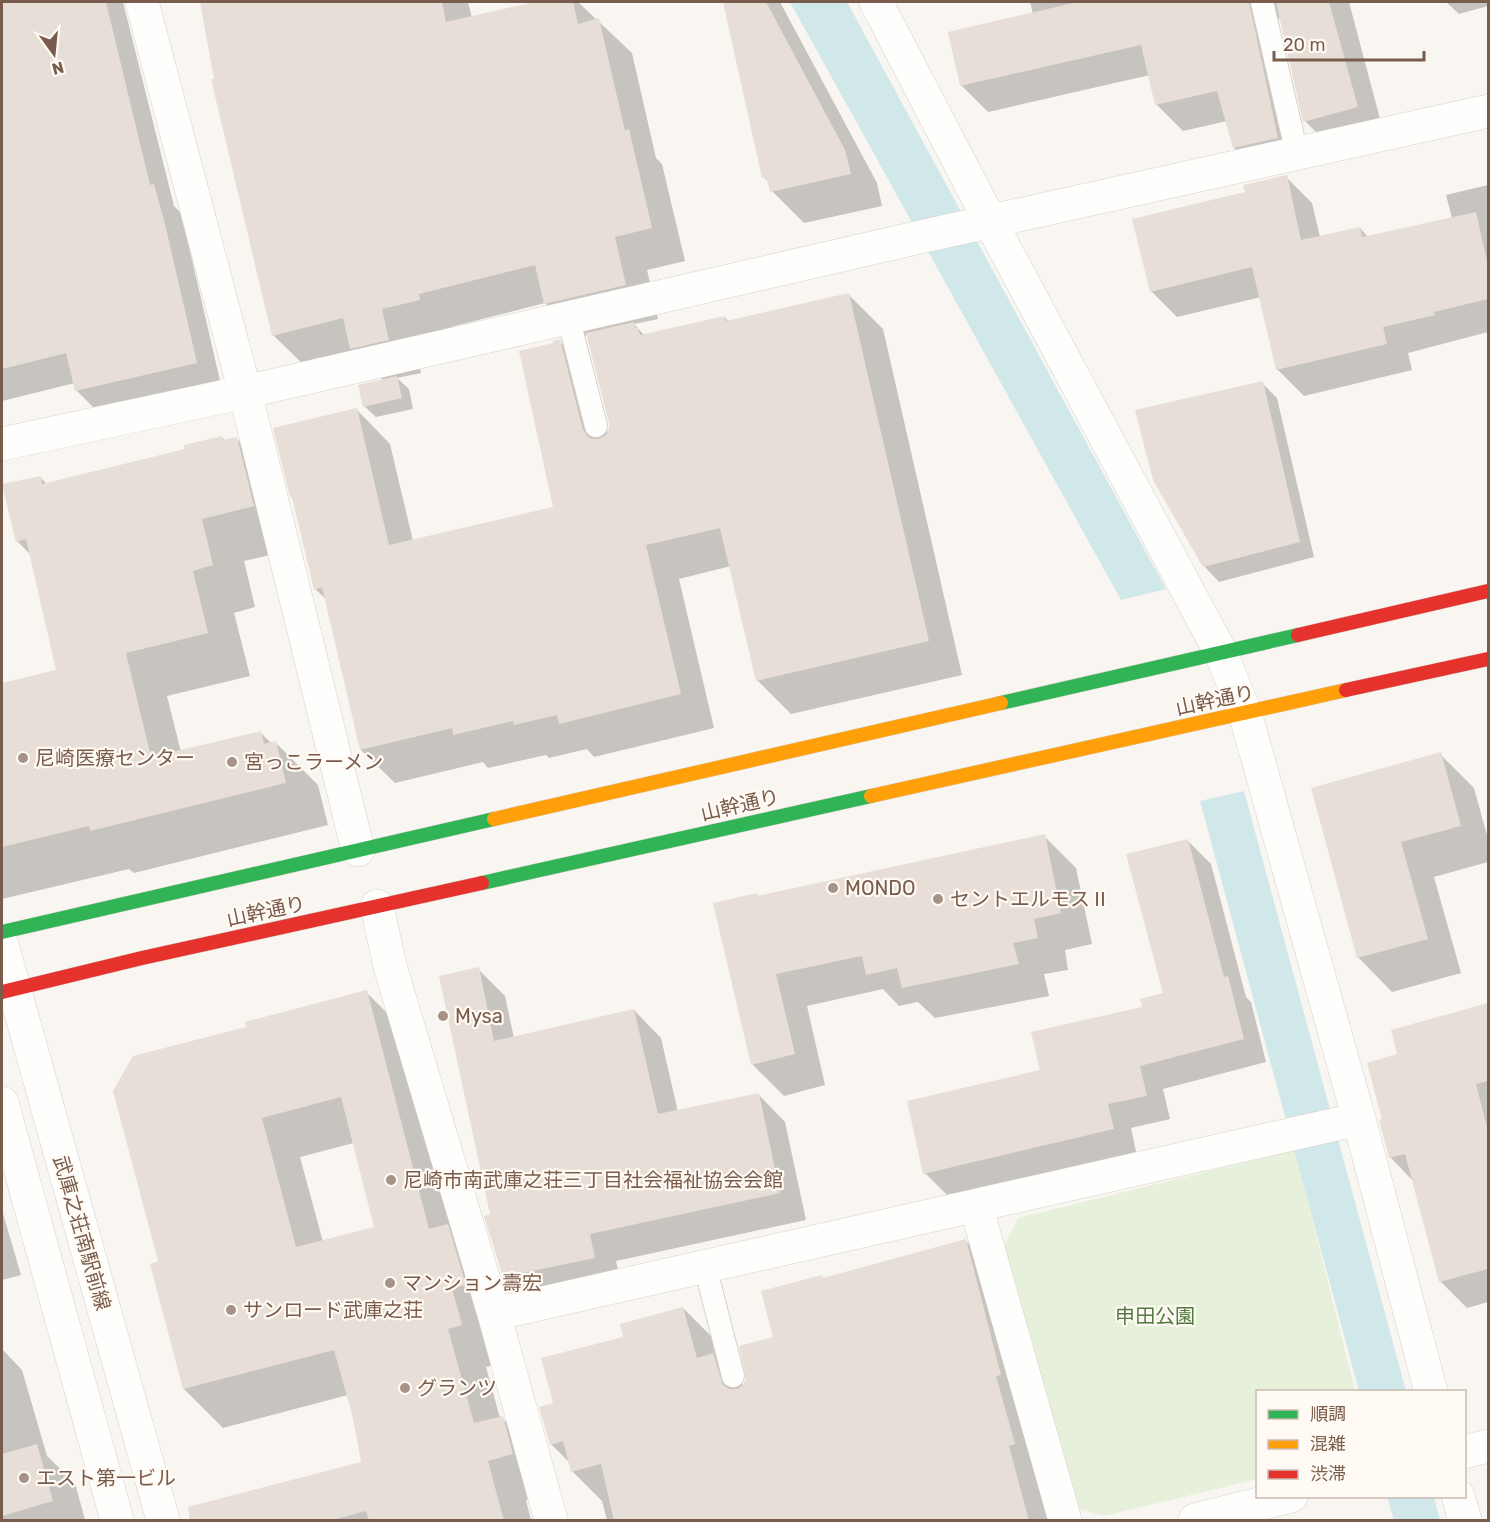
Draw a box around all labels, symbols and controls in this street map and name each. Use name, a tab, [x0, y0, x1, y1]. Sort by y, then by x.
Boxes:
north arrow	[24, 24, 84, 84]
scale bar	[1274, 24, 1424, 62]
text: 20 m	[1283, 34, 1325, 56]
text: N	[50, 57, 66, 79]
street label: 山幹通り	[1173, 680, 1257, 720]
place label: 尼崎医療センター	[35, 746, 195, 770]
place label: 宮っこラーメン	[244, 750, 383, 774]
marker: 尼崎医療センター	[16, 751, 30, 765]
marker: 宮っこラーメン	[225, 755, 239, 769]
street label: 山幹通り	[698, 784, 782, 826]
place label: MONDO	[845, 876, 916, 900]
marker: MONDO	[826, 881, 840, 895]
place label: セントエルモスⅡ	[950, 887, 1110, 911]
street label: 山幹通り	[224, 891, 308, 931]
marker: セントエルモスⅡ	[931, 892, 945, 906]
place label: Mysa	[455, 1004, 503, 1028]
marker: Mysa	[436, 1009, 450, 1023]
street label: 武庫之荘南駅前線	[48, 1153, 116, 1313]
place label: 尼崎市南武庫之荘三丁目社会福祉協会会館	[403, 1168, 783, 1192]
marker: 尼崎市南武庫之荘三丁目社会福祉協会会館	[384, 1173, 398, 1187]
place label: マンション壽宏	[402, 1271, 542, 1295]
marker: マンション壽宏	[383, 1276, 397, 1290]
place label: サンロード武庫之荘	[243, 1298, 423, 1322]
marker: サンロード武庫之荘	[224, 1303, 238, 1317]
park label: 申田公園	[1115, 1304, 1195, 1328]
place label: グランツ	[417, 1376, 497, 1400]
marker: グランツ	[398, 1381, 412, 1395]
legend	[1256, 1390, 1466, 1498]
text: 順調	[1310, 1403, 1346, 1425]
text: 混雑	[1310, 1433, 1346, 1455]
text: 渋滞	[1310, 1463, 1346, 1485]
place label: エスト第一ビル	[36, 1466, 176, 1490]
marker: エスト第一ビル	[17, 1471, 31, 1485]

